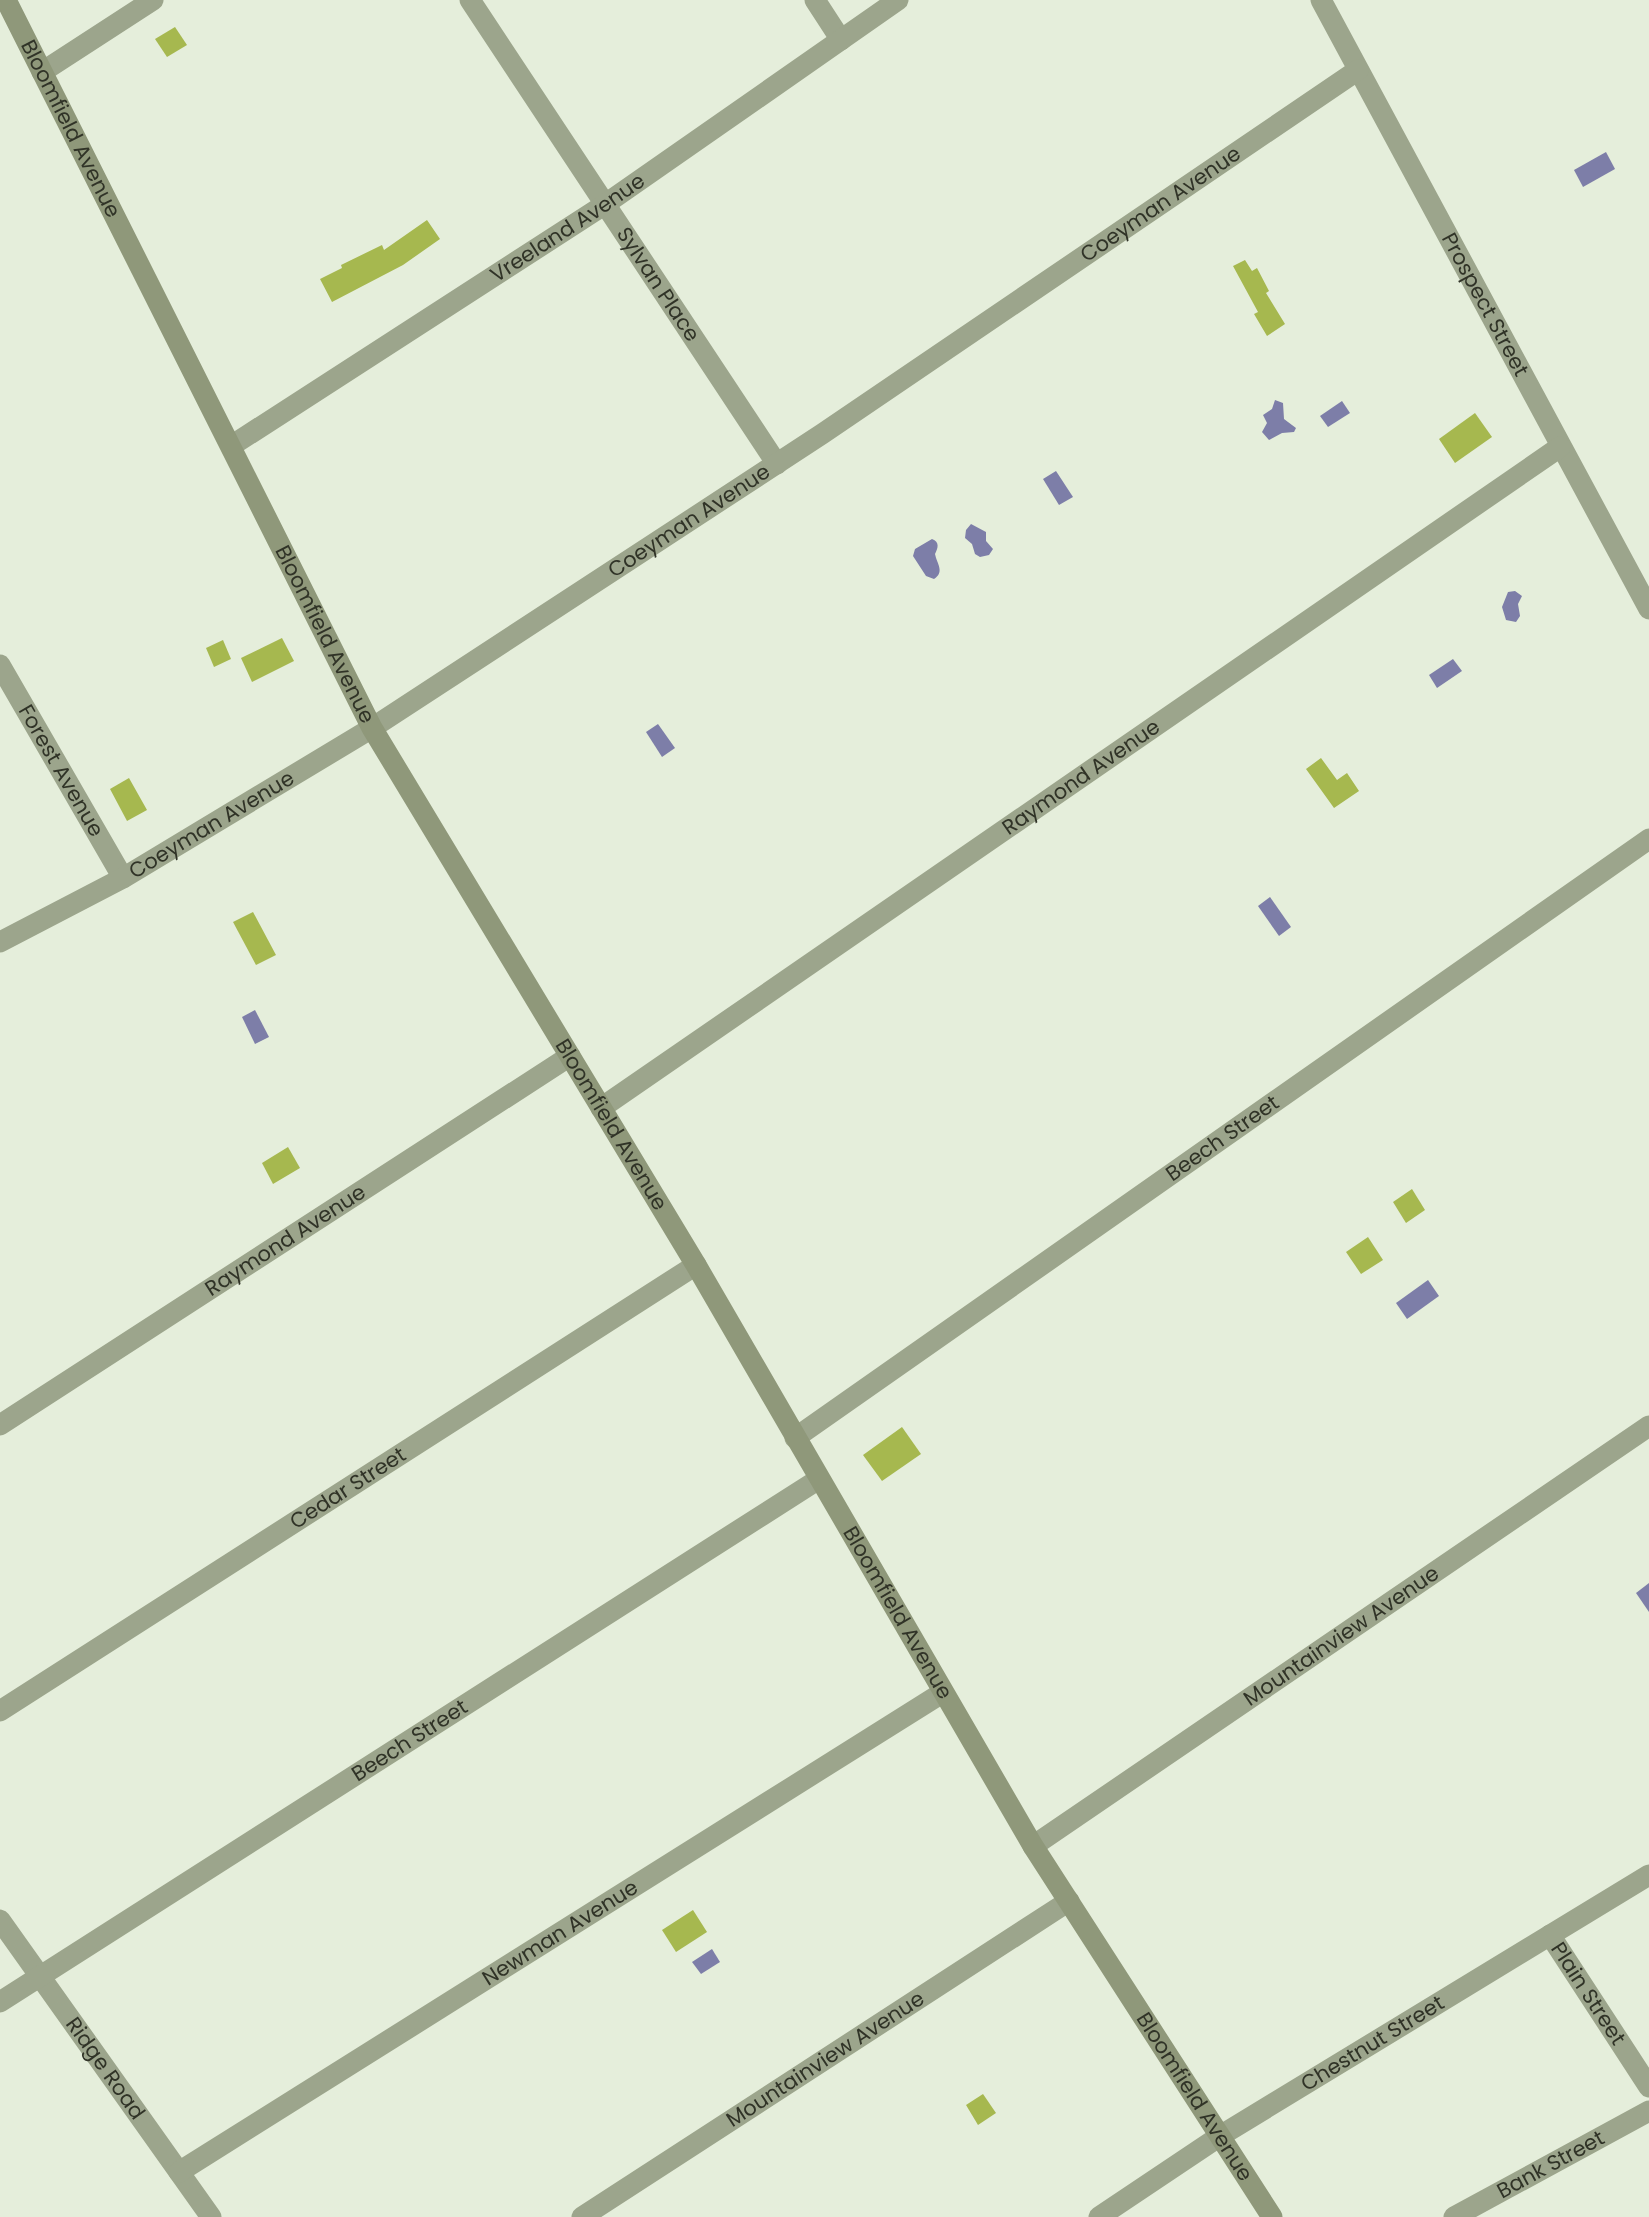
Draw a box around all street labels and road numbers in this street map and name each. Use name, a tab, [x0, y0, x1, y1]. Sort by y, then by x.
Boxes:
street label: Bloomfield Avenue	[14, 35, 128, 222]
street label: Coeyman Avenue	[1074, 139, 1246, 269]
street label: Vreeland Avenue	[484, 166, 650, 289]
street label: Sylvan Place	[610, 221, 707, 347]
street label: Prospect Street	[1435, 227, 1536, 381]
street label: Coeyman Avenue	[602, 457, 775, 584]
street label: Bloomfield Avenue	[268, 540, 382, 728]
street label: Forest Avenue	[12, 699, 111, 842]
street label: Raymond Avenue	[996, 712, 1166, 841]
street label: Coeyman Avenue	[123, 763, 299, 885]
street label: Bloomfield Avenue	[549, 1033, 675, 1216]
street label: Beech Street	[1160, 1088, 1285, 1188]
street label: Raymond Avenue	[199, 1177, 371, 1303]
street label: Cedar Street	[284, 1440, 411, 1536]
street label: Bloomfield Avenue	[837, 1521, 960, 1704]
street label: Mountainview Avenue	[1237, 1559, 1444, 1712]
street label: Beech Street	[346, 1692, 473, 1788]
street label: Newman Avenue	[476, 1872, 643, 1992]
street label: Plain Street	[1544, 1936, 1633, 2050]
street label: Mountainview Avenue	[720, 1984, 930, 2134]
street label: Chestnut Street	[1295, 1988, 1449, 2098]
street label: Bloomfield Avenue	[1130, 2006, 1260, 2187]
street label: Ridge Road	[59, 2011, 152, 2125]
street label: Bank Street	[1491, 2123, 1609, 2205]

